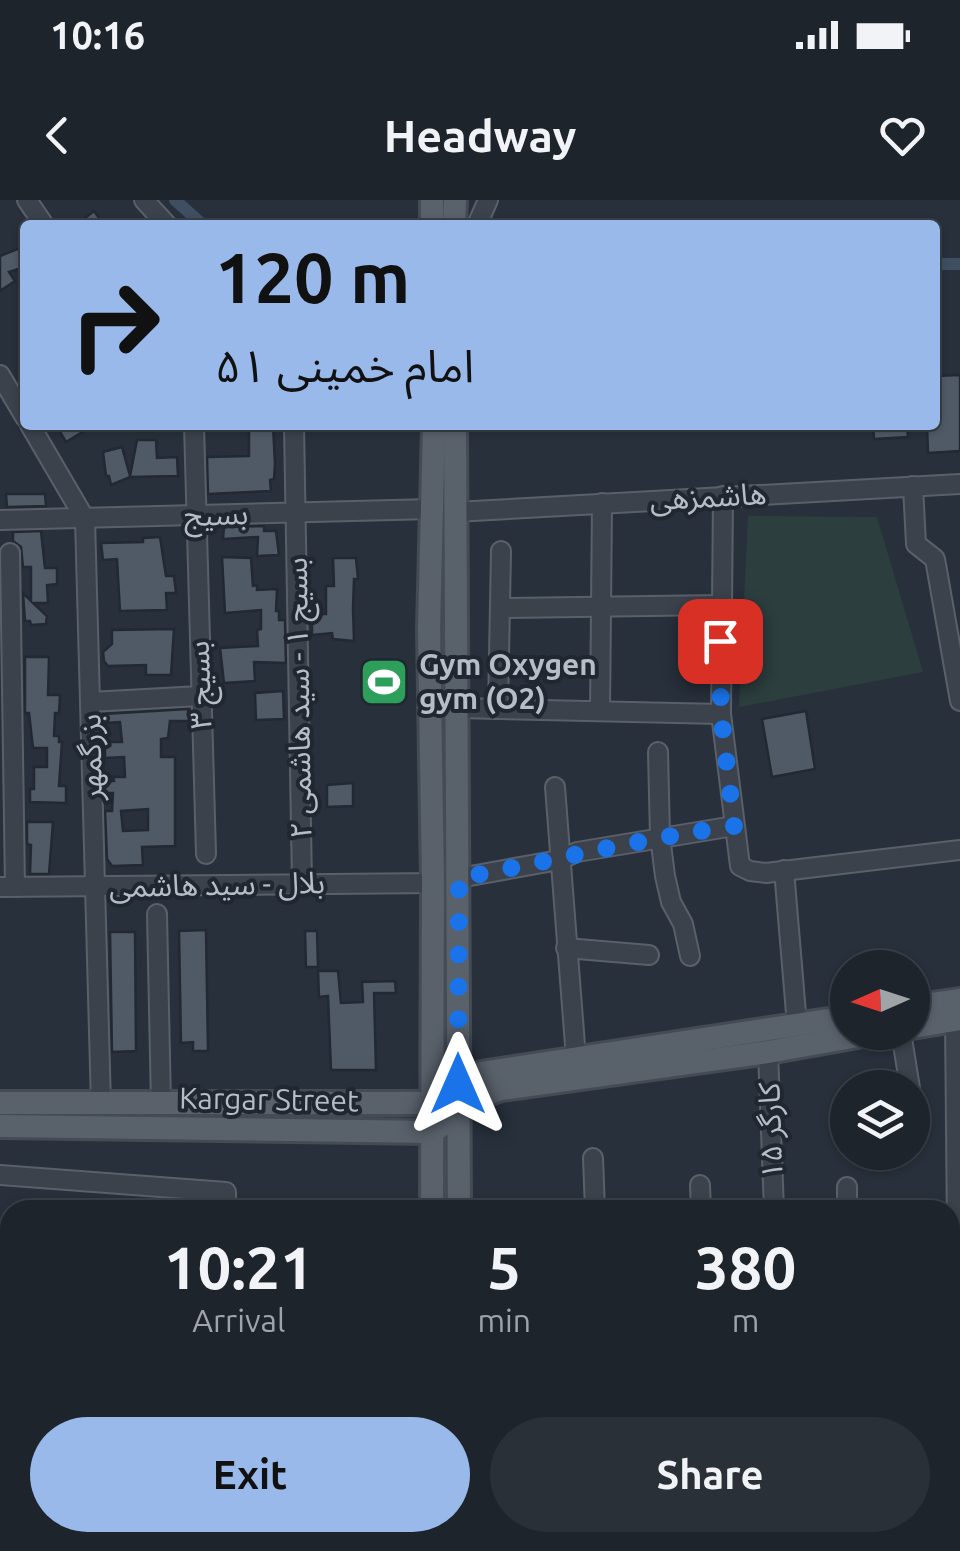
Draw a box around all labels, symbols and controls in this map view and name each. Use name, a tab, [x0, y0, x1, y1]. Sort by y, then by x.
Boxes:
text: 10:16	[50, 14, 145, 56]
icon: back	[30, 108, 85, 163]
icon: heart	[875, 108, 930, 163]
text: Headway	[384, 110, 576, 161]
text: 120 m	[215, 238, 410, 316]
icon: right	[50, 260, 180, 390]
text: امام خمینی ۵۱	[215, 340, 474, 391]
street label: هاشمزهی	[649, 476, 767, 517]
street label: بسیج	[183, 496, 249, 538]
street label: بسیج ۱ - سید هاشمی ۲	[279, 557, 323, 839]
pin	[678, 599, 763, 684]
icon: arrive	[693, 614, 748, 669]
street label: بسیج ۳	[180, 640, 224, 730]
place label: Gym Oxygen gym (O2)	[419, 647, 597, 715]
sports icon: Gym Oxygen gym (O2)	[358, 656, 410, 708]
street label: بزرگمهر	[72, 713, 109, 802]
street label: بلال - سید هاشمی	[109, 865, 325, 905]
north arrow	[830, 950, 930, 1050]
map controls	[830, 950, 930, 1170]
position arrow	[406, 1032, 510, 1136]
button: layers	[830, 1070, 930, 1170]
street label: Kargar Street	[179, 1080, 359, 1118]
street label: کارگر ۱۵	[751, 1082, 790, 1180]
text: 10:21	[164, 1233, 314, 1300]
text: 5	[487, 1233, 521, 1300]
text: 380	[695, 1233, 796, 1300]
text: Arrival	[192, 1302, 285, 1338]
text: min	[477, 1302, 531, 1338]
text: m	[732, 1302, 759, 1338]
button: Exit	[30, 1417, 470, 1532]
button: Share	[490, 1417, 930, 1532]

